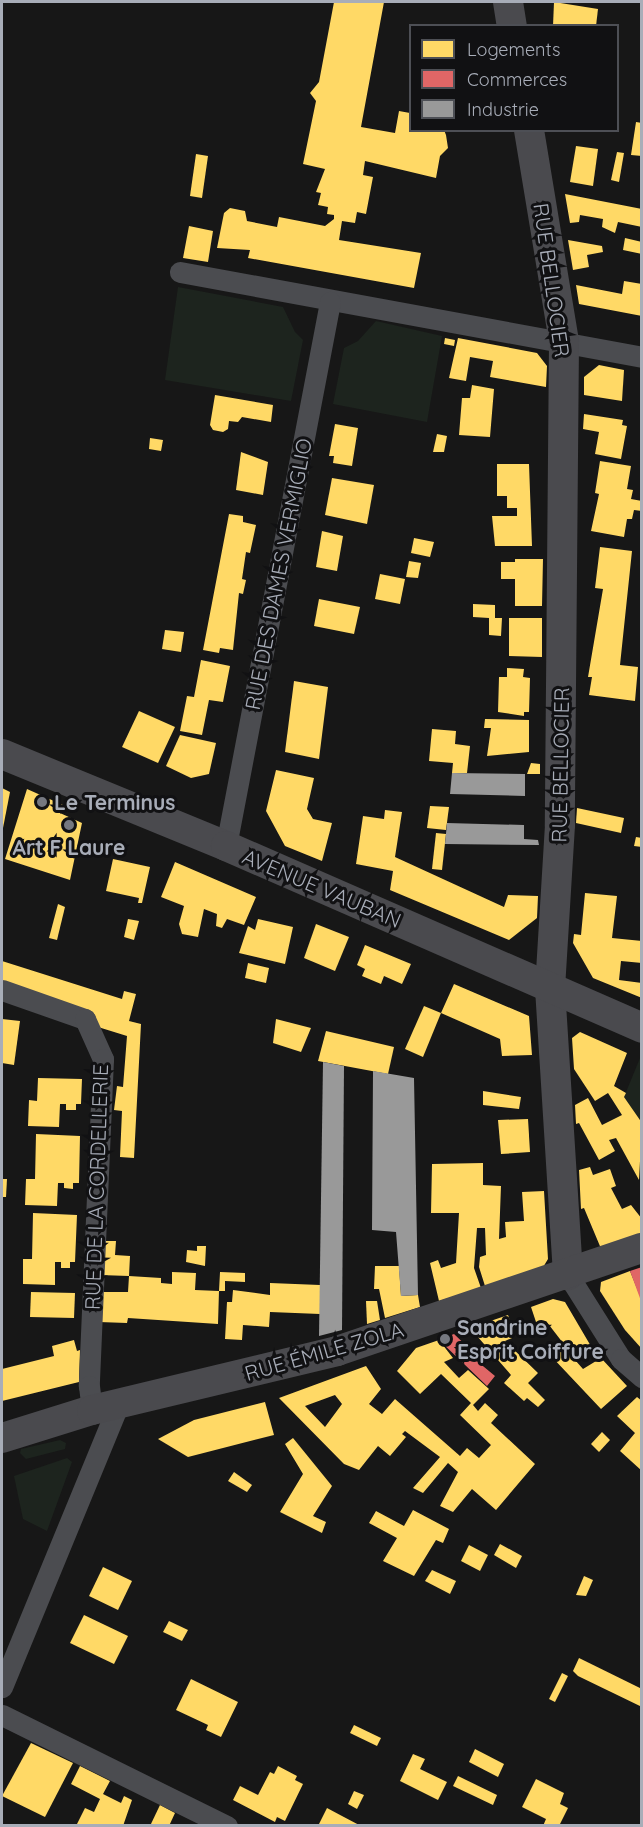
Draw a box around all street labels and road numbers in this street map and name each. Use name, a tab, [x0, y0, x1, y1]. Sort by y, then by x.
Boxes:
street label: RUE BELLOCIER	[529, 201, 575, 359]
street label: RUE DES DAMES VERMIGLIO	[239, 436, 317, 712]
street label: RUE BELLOCIER	[546, 687, 574, 843]
street label: AVENUE VAUBAN	[239, 843, 405, 933]
street label: RUE DE LA CORDELLERIE	[79, 1064, 113, 1310]
street label: RUE ÉMILE ZOLA	[242, 1316, 406, 1386]

